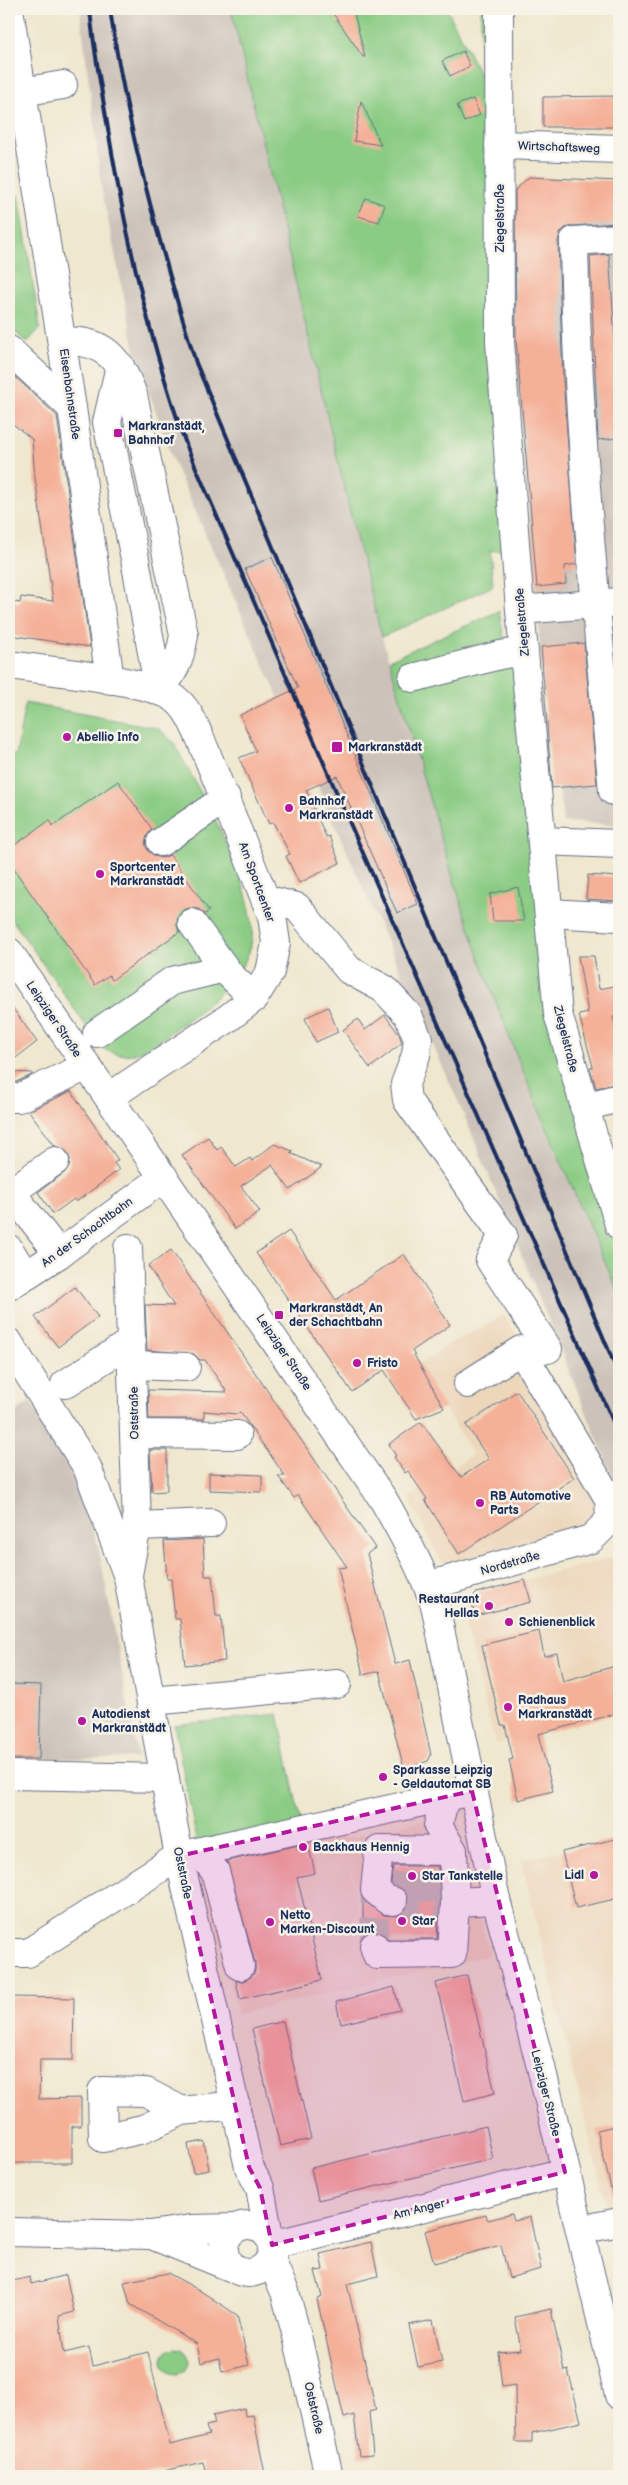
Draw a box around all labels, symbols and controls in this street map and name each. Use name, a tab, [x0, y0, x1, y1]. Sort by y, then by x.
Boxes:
street label: Wirtschaftsweg	[518, 139, 600, 156]
street label: Ziegelstraße	[493, 184, 508, 253]
street label: Eisenbahnstraße	[56, 348, 83, 441]
place label: Markranstädt, Bahnhof	[128, 419, 205, 448]
marker: Markranstädt, Bahnhof	[112, 427, 124, 439]
street label: Ziegelstraße	[512, 587, 533, 658]
place label: Abellio Info	[76, 730, 139, 745]
marker: Abellio Info	[61, 731, 73, 743]
marker: Markranstädt	[330, 740, 344, 754]
place label: Markranstädt	[348, 740, 422, 755]
place label: Bahnhof Markranstädt	[299, 794, 373, 823]
marker: Bahnhof Markranstädt	[283, 802, 295, 814]
street label: Am Sportcenter	[235, 840, 278, 925]
place label: Sportcenter Markranstädt	[110, 860, 184, 889]
marker: Sportcenter Markranstädt	[94, 868, 106, 880]
street label: Leipziger Straße	[23, 978, 85, 1060]
street label: Ziegelstraße	[550, 1003, 581, 1074]
street label: An der Schachtbahn	[39, 1194, 136, 1271]
place label: Markranstädt, An der Schachtbahn	[289, 1301, 383, 1330]
marker: Markranstädt, An der Schachtbahn	[273, 1309, 285, 1321]
street label: Leipziger Straße	[253, 1311, 315, 1393]
place label: Fristo	[367, 1356, 398, 1371]
marker: Fristo	[351, 1357, 363, 1369]
street label: Oststraße	[127, 1386, 142, 1440]
place label: RB Automotive Parts	[490, 1489, 571, 1518]
marker: RB Automotive Parts	[474, 1497, 486, 1509]
street label: Nordstraße	[479, 1548, 542, 1579]
place label: Restaurant Hellas	[418, 1592, 479, 1621]
marker: Restaurant Hellas	[483, 1600, 495, 1612]
place label: Schienenblick	[519, 1615, 596, 1630]
marker: Schienenblick	[503, 1616, 515, 1628]
place label: Radhaus Markranstädt	[518, 1693, 592, 1722]
marker: Radhaus Markranstädt	[502, 1701, 514, 1713]
place label: Autodienst Markranstädt	[91, 1707, 166, 1736]
marker: Autodienst Markranstädt	[76, 1715, 88, 1727]
place label: Sparkasse Leipzig - Geldautomat SB	[393, 1763, 493, 1792]
marker: Sparkasse Leipzig - Geldautomat SB	[377, 1771, 389, 1783]
place label: Backhaus Hennig	[313, 1840, 410, 1855]
marker: Backhaus Hennig	[297, 1841, 309, 1853]
street label: Oststraße	[170, 1846, 195, 1901]
place label: Lidl	[564, 1868, 584, 1883]
place label: Star Tankstelle	[422, 1869, 503, 1884]
marker: Lidl	[588, 1869, 600, 1881]
marker: Star Tankstelle	[406, 1870, 418, 1882]
place label: Netto Marken-Discount	[280, 1908, 375, 1937]
place label: Star	[412, 1914, 435, 1929]
marker: Star	[396, 1915, 408, 1927]
marker: Netto Marken-Discount	[264, 1916, 276, 1928]
street label: Leipziger Straße	[527, 2048, 564, 2138]
street label: Am Anger	[392, 2196, 447, 2223]
street label: Oststraße	[300, 2381, 327, 2436]

